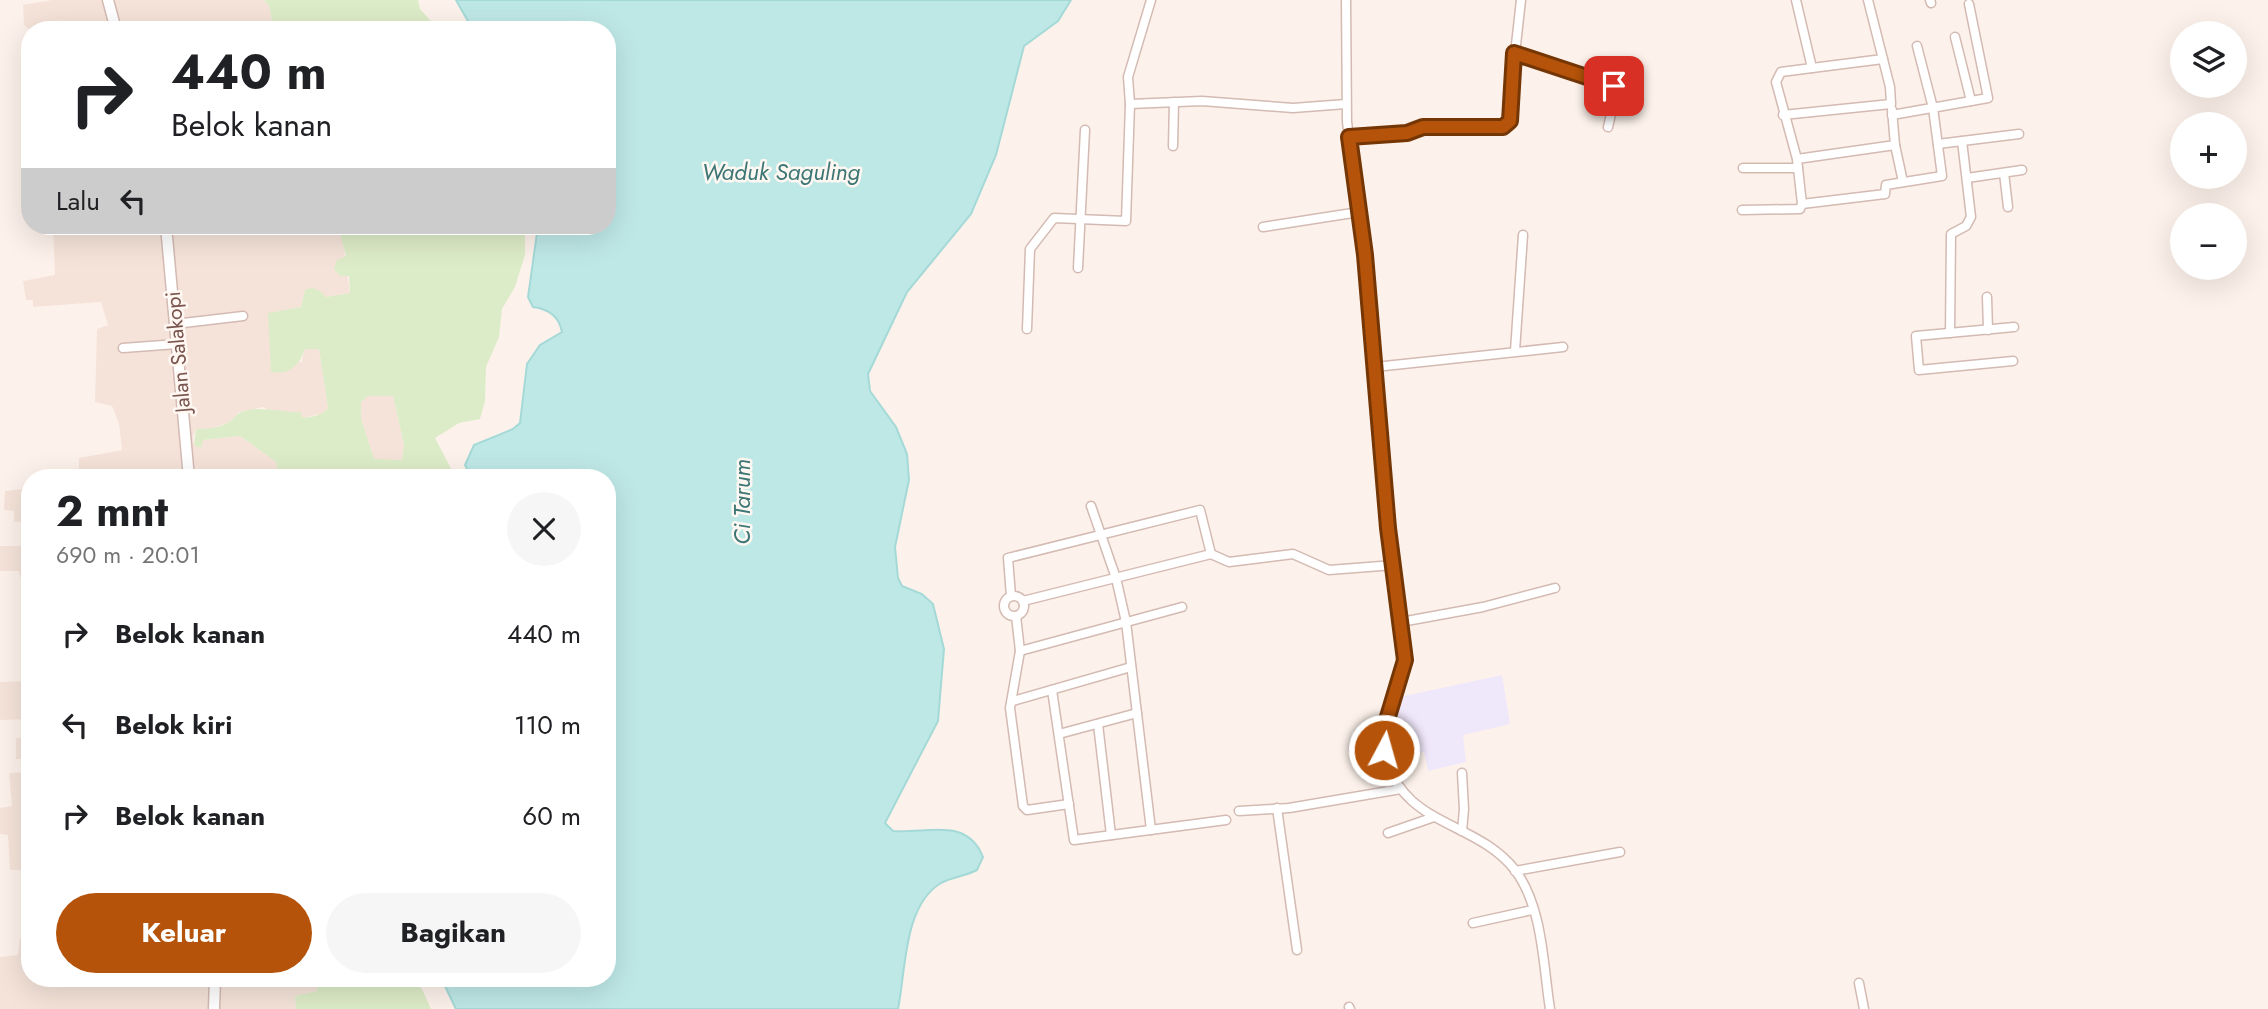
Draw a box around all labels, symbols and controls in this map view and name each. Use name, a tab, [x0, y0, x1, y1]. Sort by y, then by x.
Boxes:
map controls	[2170, 21, 2247, 280]
button: layers	[2170, 21, 2247, 98]
text: 440 m	[171, 37, 327, 107]
icon: right	[56, 49, 147, 140]
pin	[1584, 56, 1644, 116]
icon: arrive	[1595, 67, 1633, 105]
text: Belok kanan	[171, 102, 332, 148]
button: +	[2170, 112, 2247, 189]
water label: Waduk Saguling	[702, 155, 860, 189]
text: Lalu	[56, 182, 100, 220]
icon: left	[114, 182, 152, 220]
button: −	[2170, 203, 2247, 280]
street label: Jalan Salakopi	[158, 290, 199, 417]
water label: Ci Tarum	[725, 459, 759, 545]
text: 2 mnt	[56, 481, 168, 542]
button: close	[507, 492, 581, 566]
text: 690 m · 20:01	[56, 538, 200, 572]
icon: right	[56, 615, 94, 653]
text: Belok kanan	[115, 615, 265, 653]
text: 440 m	[507, 615, 581, 653]
icon: left	[56, 706, 94, 744]
text: Belok kiri	[115, 706, 232, 744]
text: 110 m	[514, 706, 581, 744]
position arrow	[1347, 713, 1421, 787]
icon: right	[56, 797, 94, 835]
text: Belok kanan	[115, 797, 265, 835]
text: 60 m	[522, 797, 581, 835]
button: Keluar	[56, 893, 312, 973]
button: Bagikan	[326, 893, 581, 973]

